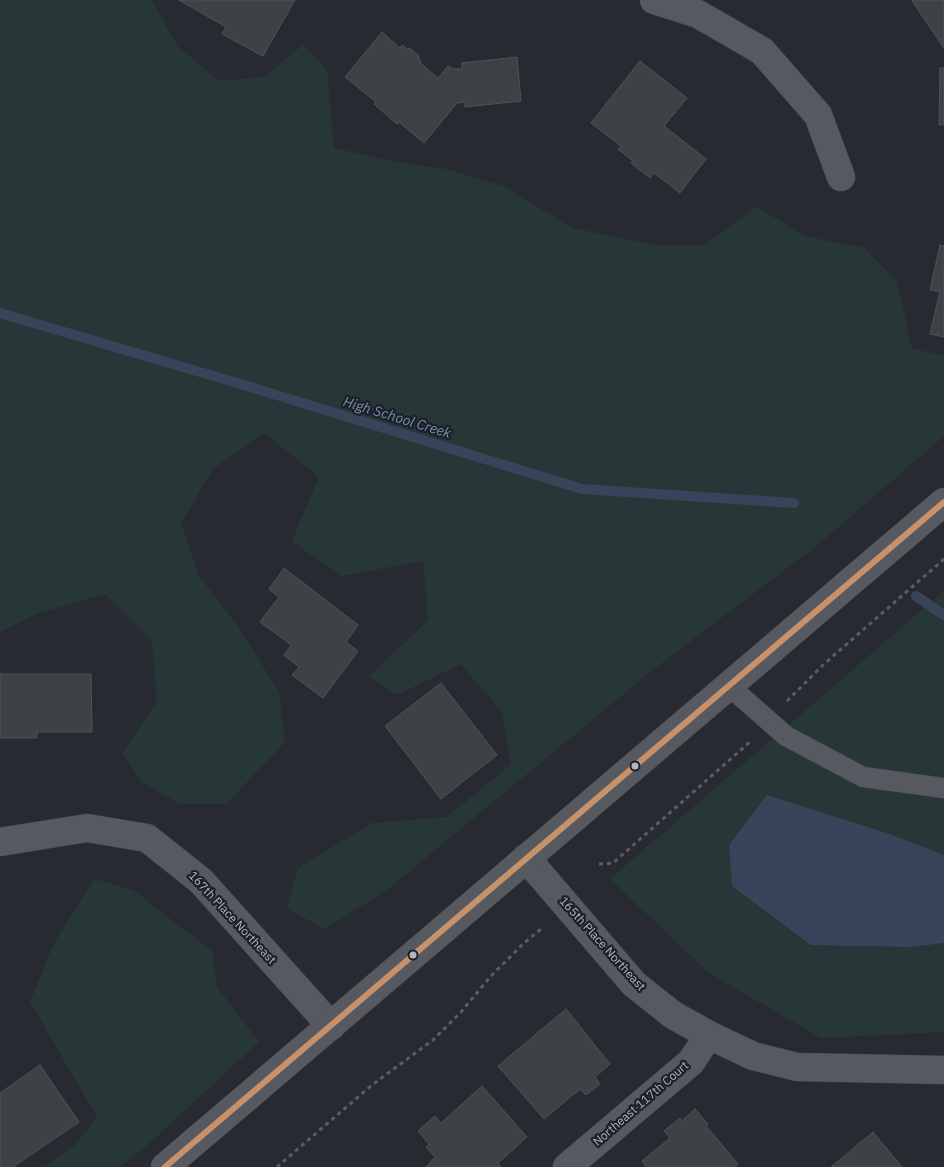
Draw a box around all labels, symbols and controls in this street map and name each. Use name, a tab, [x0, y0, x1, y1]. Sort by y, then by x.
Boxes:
water label: High School Creek	[341, 394, 453, 442]
unlabelled marker	[630, 761, 640, 771]
street label: 167th Place Northeast	[185, 869, 279, 967]
street label: 165th Place Northeast	[556, 894, 648, 994]
unlabelled marker	[408, 950, 418, 960]
street label: Northeast 117th Court	[590, 1059, 692, 1149]

